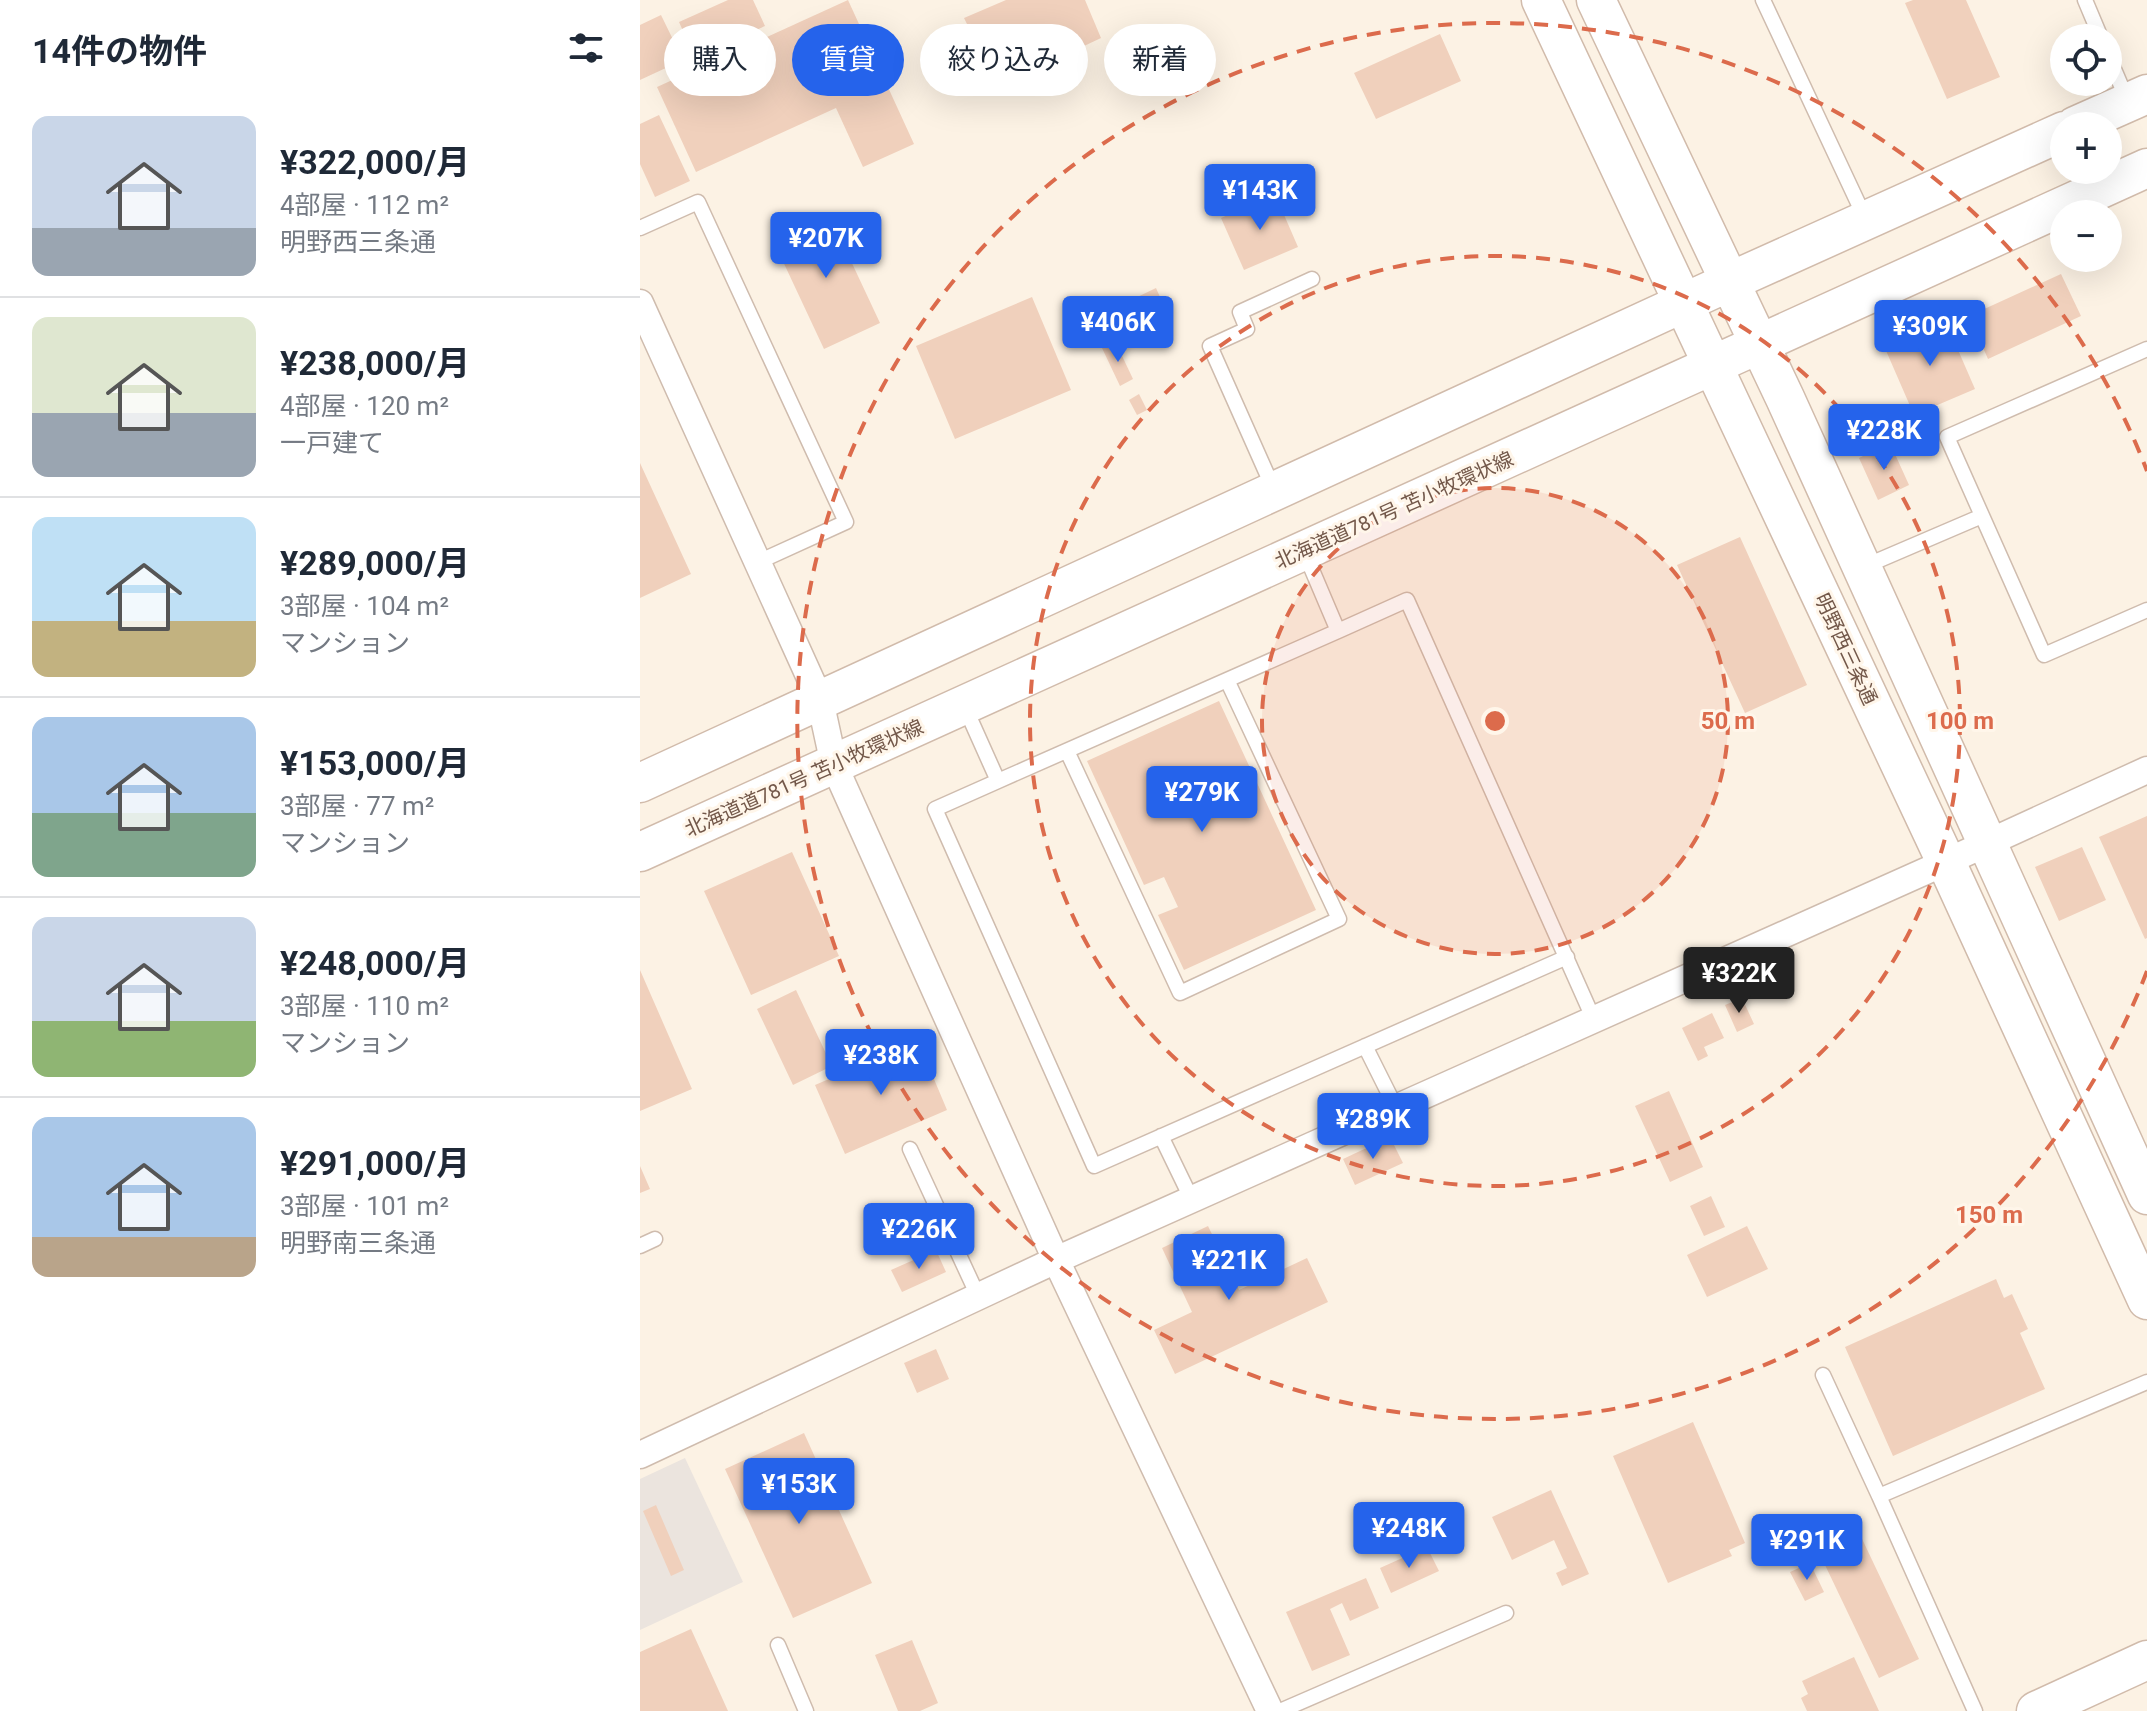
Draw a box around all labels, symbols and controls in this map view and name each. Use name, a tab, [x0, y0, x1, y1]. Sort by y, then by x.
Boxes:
chip: 購入	[664, 24, 776, 96]
chip: 賃貸	[792, 24, 904, 96]
chip: 絞り込み	[920, 24, 1088, 96]
chip: 新着	[1104, 24, 1216, 96]
map controls	[2050, 24, 2122, 272]
button: locate	[2050, 24, 2122, 96]
icon: filters	[564, 26, 608, 70]
text: 14件の物件	[32, 31, 207, 71]
button: +	[2050, 112, 2122, 184]
text: ¥322,000/月	[280, 142, 470, 182]
icon: home	[96, 148, 192, 244]
pin: ¥143K	[1204, 164, 1316, 232]
text: ¥143K	[1222, 175, 1298, 205]
text: 4部屋 · 112 m²	[280, 190, 449, 220]
button: −	[2050, 200, 2122, 272]
pin: ¥207K	[770, 212, 882, 280]
text: ¥207K	[788, 223, 864, 253]
text: 明野西三条通	[280, 227, 436, 257]
pin: ¥406K	[1062, 296, 1174, 364]
pin: ¥309K	[1874, 300, 1986, 368]
text: ¥406K	[1080, 307, 1156, 337]
text: ¥309K	[1892, 311, 1968, 341]
text: ¥238,000/月	[280, 343, 470, 383]
icon: home	[96, 349, 192, 445]
text: 4部屋 · 120 m²	[280, 391, 449, 421]
pin: ¥228K	[1828, 404, 1940, 472]
text: ¥228K	[1846, 415, 1922, 445]
text: 一戸建て	[280, 428, 384, 458]
street label: 北海道道781号 苫小牧環状線	[1271, 446, 1517, 574]
text: ¥289,000/月	[280, 543, 470, 583]
icon: home	[96, 549, 192, 645]
street label: 明野西三条通	[1810, 590, 1882, 708]
text: 3部屋 · 104 m²	[280, 591, 449, 621]
text: マンション	[280, 628, 410, 658]
centre of rings	[1481, 707, 1509, 735]
text: 50 m	[1701, 707, 1755, 735]
text: 100 m	[1926, 707, 1994, 735]
street label: 北海道道781号 苫小牧環状線	[681, 714, 927, 842]
text: ¥153,000/月	[280, 743, 470, 783]
icon: home	[96, 749, 192, 845]
pin: ¥279K	[1146, 766, 1258, 834]
text: ¥279K	[1164, 777, 1240, 807]
text: 3部屋 · 77 m²	[280, 791, 434, 821]
text: マンション	[280, 828, 410, 858]
text: ¥248,000/月	[280, 943, 470, 983]
pin: ¥322K	[1683, 947, 1795, 1015]
icon: home	[96, 949, 192, 1045]
text: ¥322K	[1701, 958, 1777, 988]
text: 3部屋 · 110 m²	[280, 991, 449, 1021]
text: マンション	[280, 1028, 410, 1058]
pin: ¥238K	[825, 1029, 937, 1097]
text: ¥238K	[843, 1040, 919, 1070]
pin: ¥289K	[1317, 1093, 1429, 1161]
text: ¥289K	[1335, 1104, 1411, 1134]
text: ¥291,000/月	[280, 1143, 470, 1183]
icon: home	[96, 1149, 192, 1245]
text: 3部屋 · 101 m²	[280, 1191, 449, 1221]
text: 150 m	[1955, 1201, 2023, 1229]
pin: ¥226K	[863, 1203, 975, 1271]
text: ¥226K	[881, 1214, 957, 1244]
text: 明野南三条通	[280, 1228, 436, 1258]
pin: ¥221K	[1173, 1234, 1285, 1302]
text: ¥221K	[1191, 1245, 1267, 1275]
pin: ¥153K	[743, 1458, 855, 1526]
text: ¥153K	[761, 1469, 837, 1499]
pin: ¥248K	[1353, 1502, 1465, 1570]
text: ¥248K	[1371, 1513, 1447, 1543]
pin: ¥291K	[1751, 1514, 1863, 1582]
text: ¥291K	[1769, 1525, 1845, 1555]

